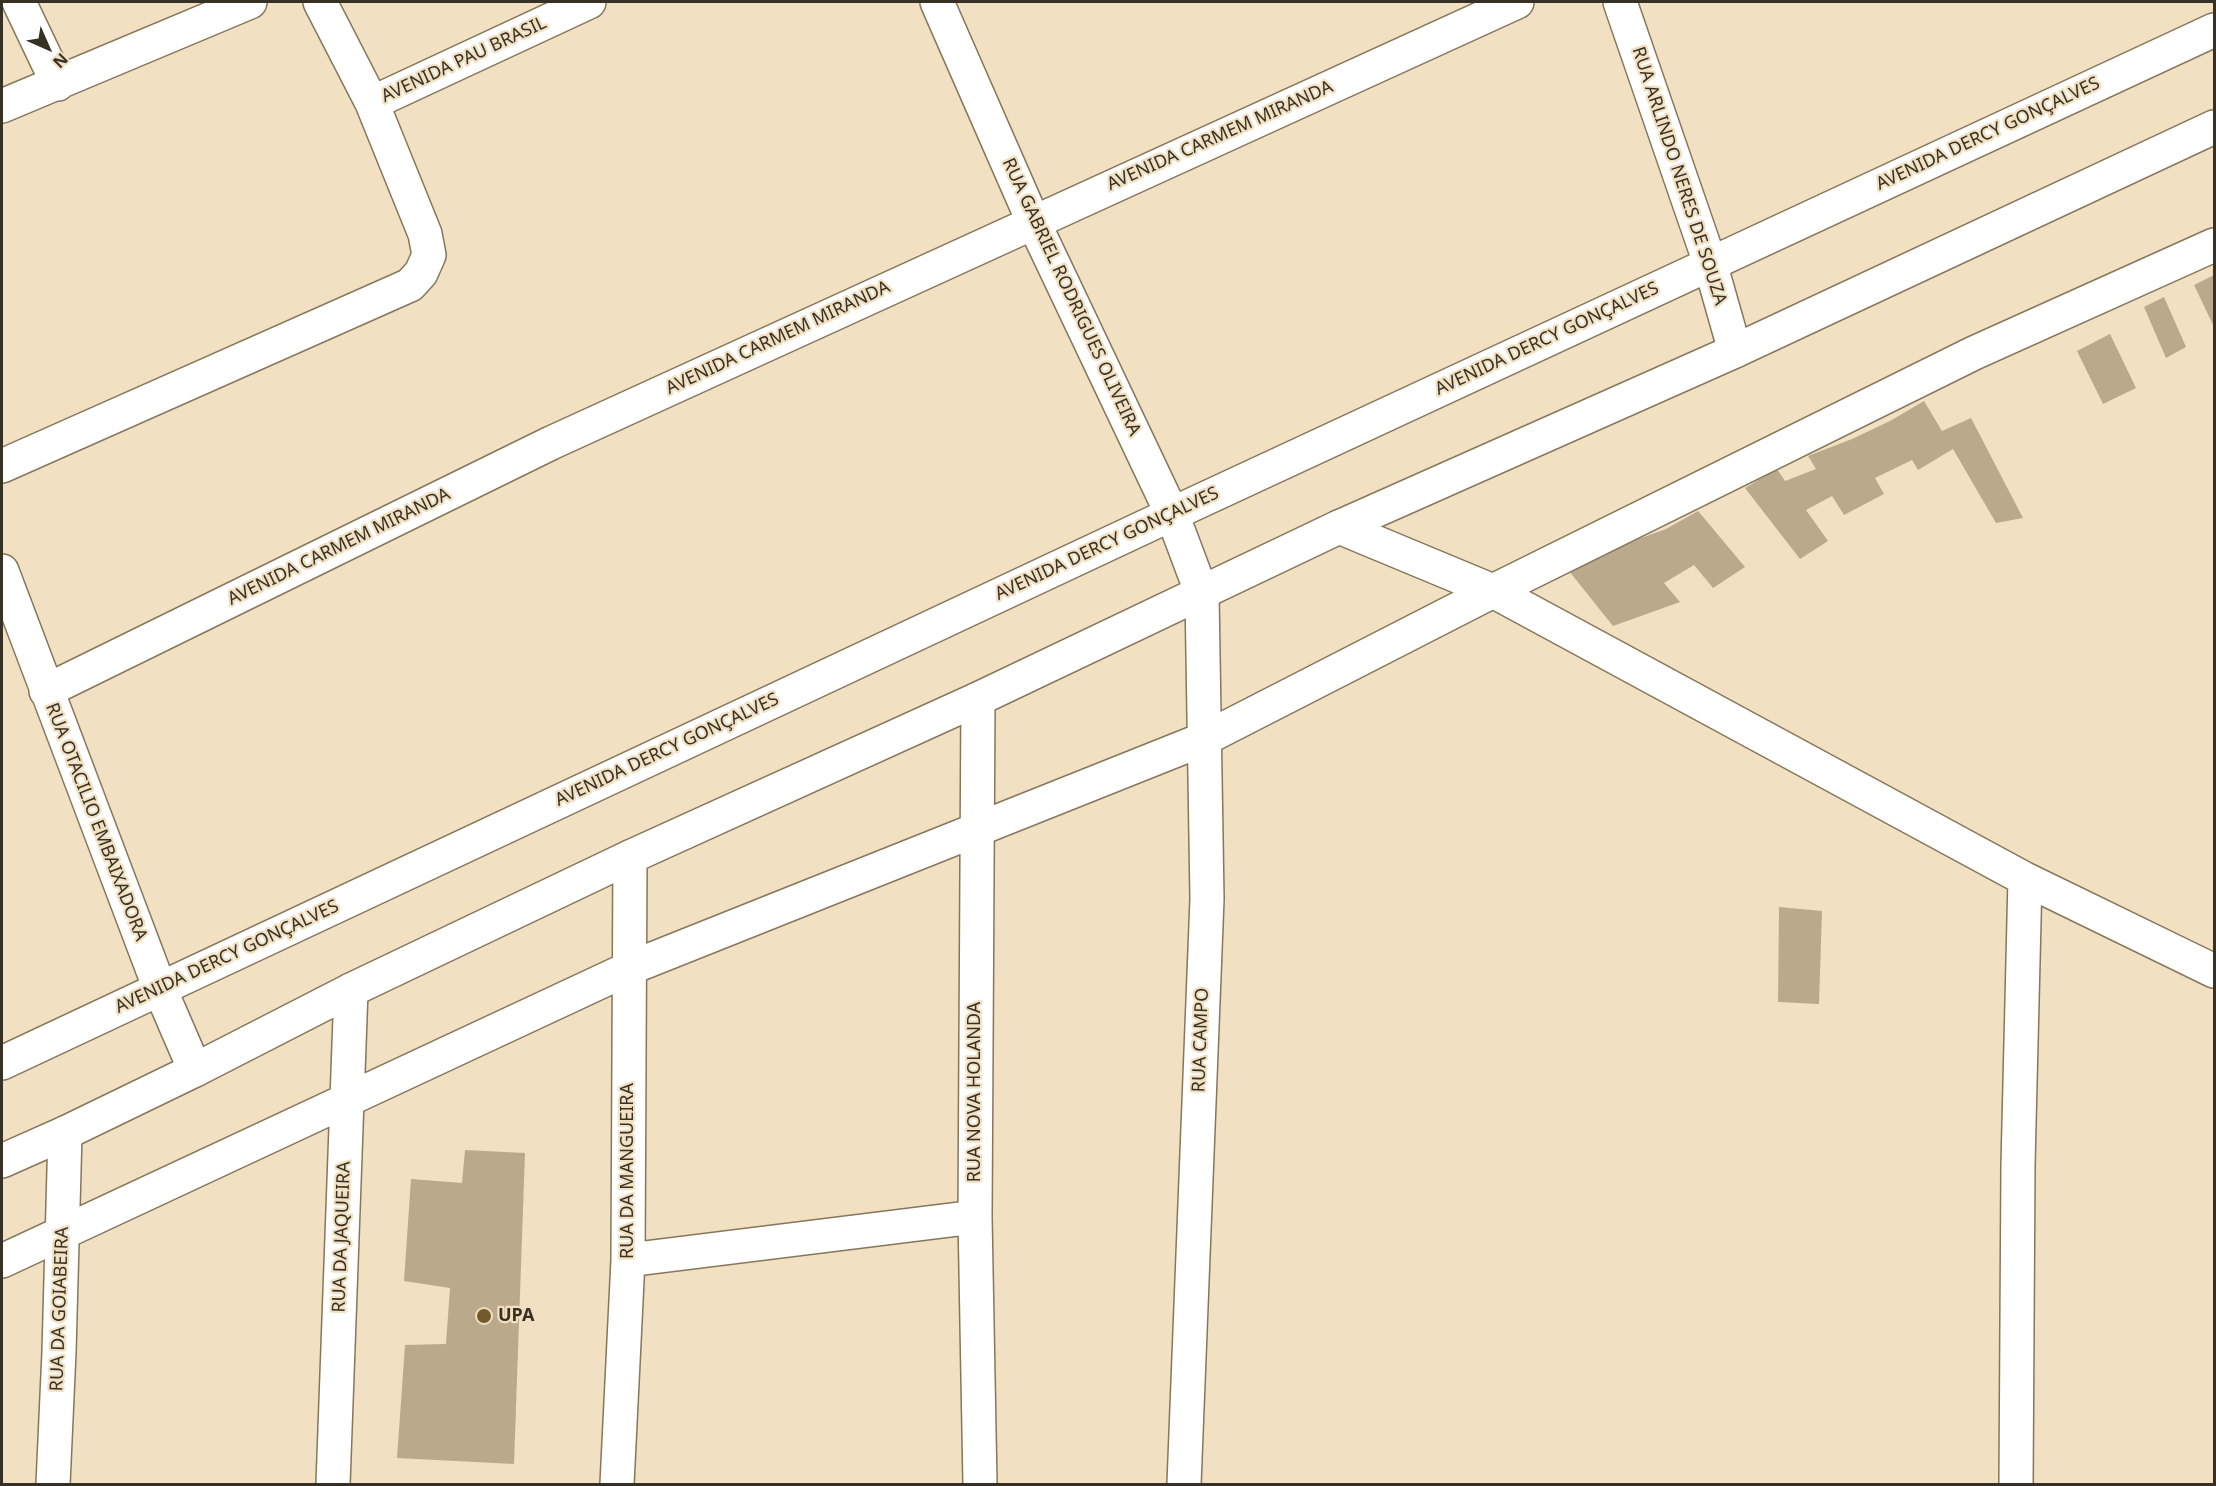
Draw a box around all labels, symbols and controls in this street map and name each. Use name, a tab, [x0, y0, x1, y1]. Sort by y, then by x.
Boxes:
street label: AVENIDA PAU BRASIL	[378, 12, 550, 108]
north arrow	[18, 18, 78, 78]
street label: RUA ARLINDO NERES DE SOUZA	[1627, 44, 1731, 308]
text: N	[48, 48, 73, 73]
street label: AVENIDA DERCY GONÇALVES	[1873, 73, 2103, 195]
street label: AVENIDA CARMEM MIRANDA	[1104, 76, 1336, 196]
street label: RUA GABRIEL RODRIGUES OLIVEIRA	[997, 155, 1145, 439]
street label: AVENIDA CARMEM MIRANDA	[662, 276, 894, 400]
street label: AVENIDA DERCY GONÇALVES	[1432, 278, 1662, 400]
street label: AVENIDA DERCY GONÇALVES	[992, 483, 1222, 605]
street label: AVENIDA CARMEM MIRANDA	[224, 484, 454, 610]
street label: AVENIDA DERCY GONÇALVES	[552, 689, 782, 811]
street label: RUA OTACILIO EMBAIXADORA	[41, 700, 151, 944]
street label: AVENIDA DERCY GONÇALVES	[112, 896, 342, 1018]
street label: RUA CAMPO	[1188, 987, 1214, 1093]
street label: RUA NOVA HOLANDA	[964, 1002, 986, 1182]
street label: RUA DA MANGUEIRA	[617, 1083, 639, 1259]
street label: RUA DA JAQUEIRA	[329, 1161, 355, 1313]
street label: RUA DA GOIABEIRA	[46, 1226, 74, 1392]
place label: UPA	[498, 1305, 534, 1327]
marker: UPA	[475, 1307, 493, 1325]

